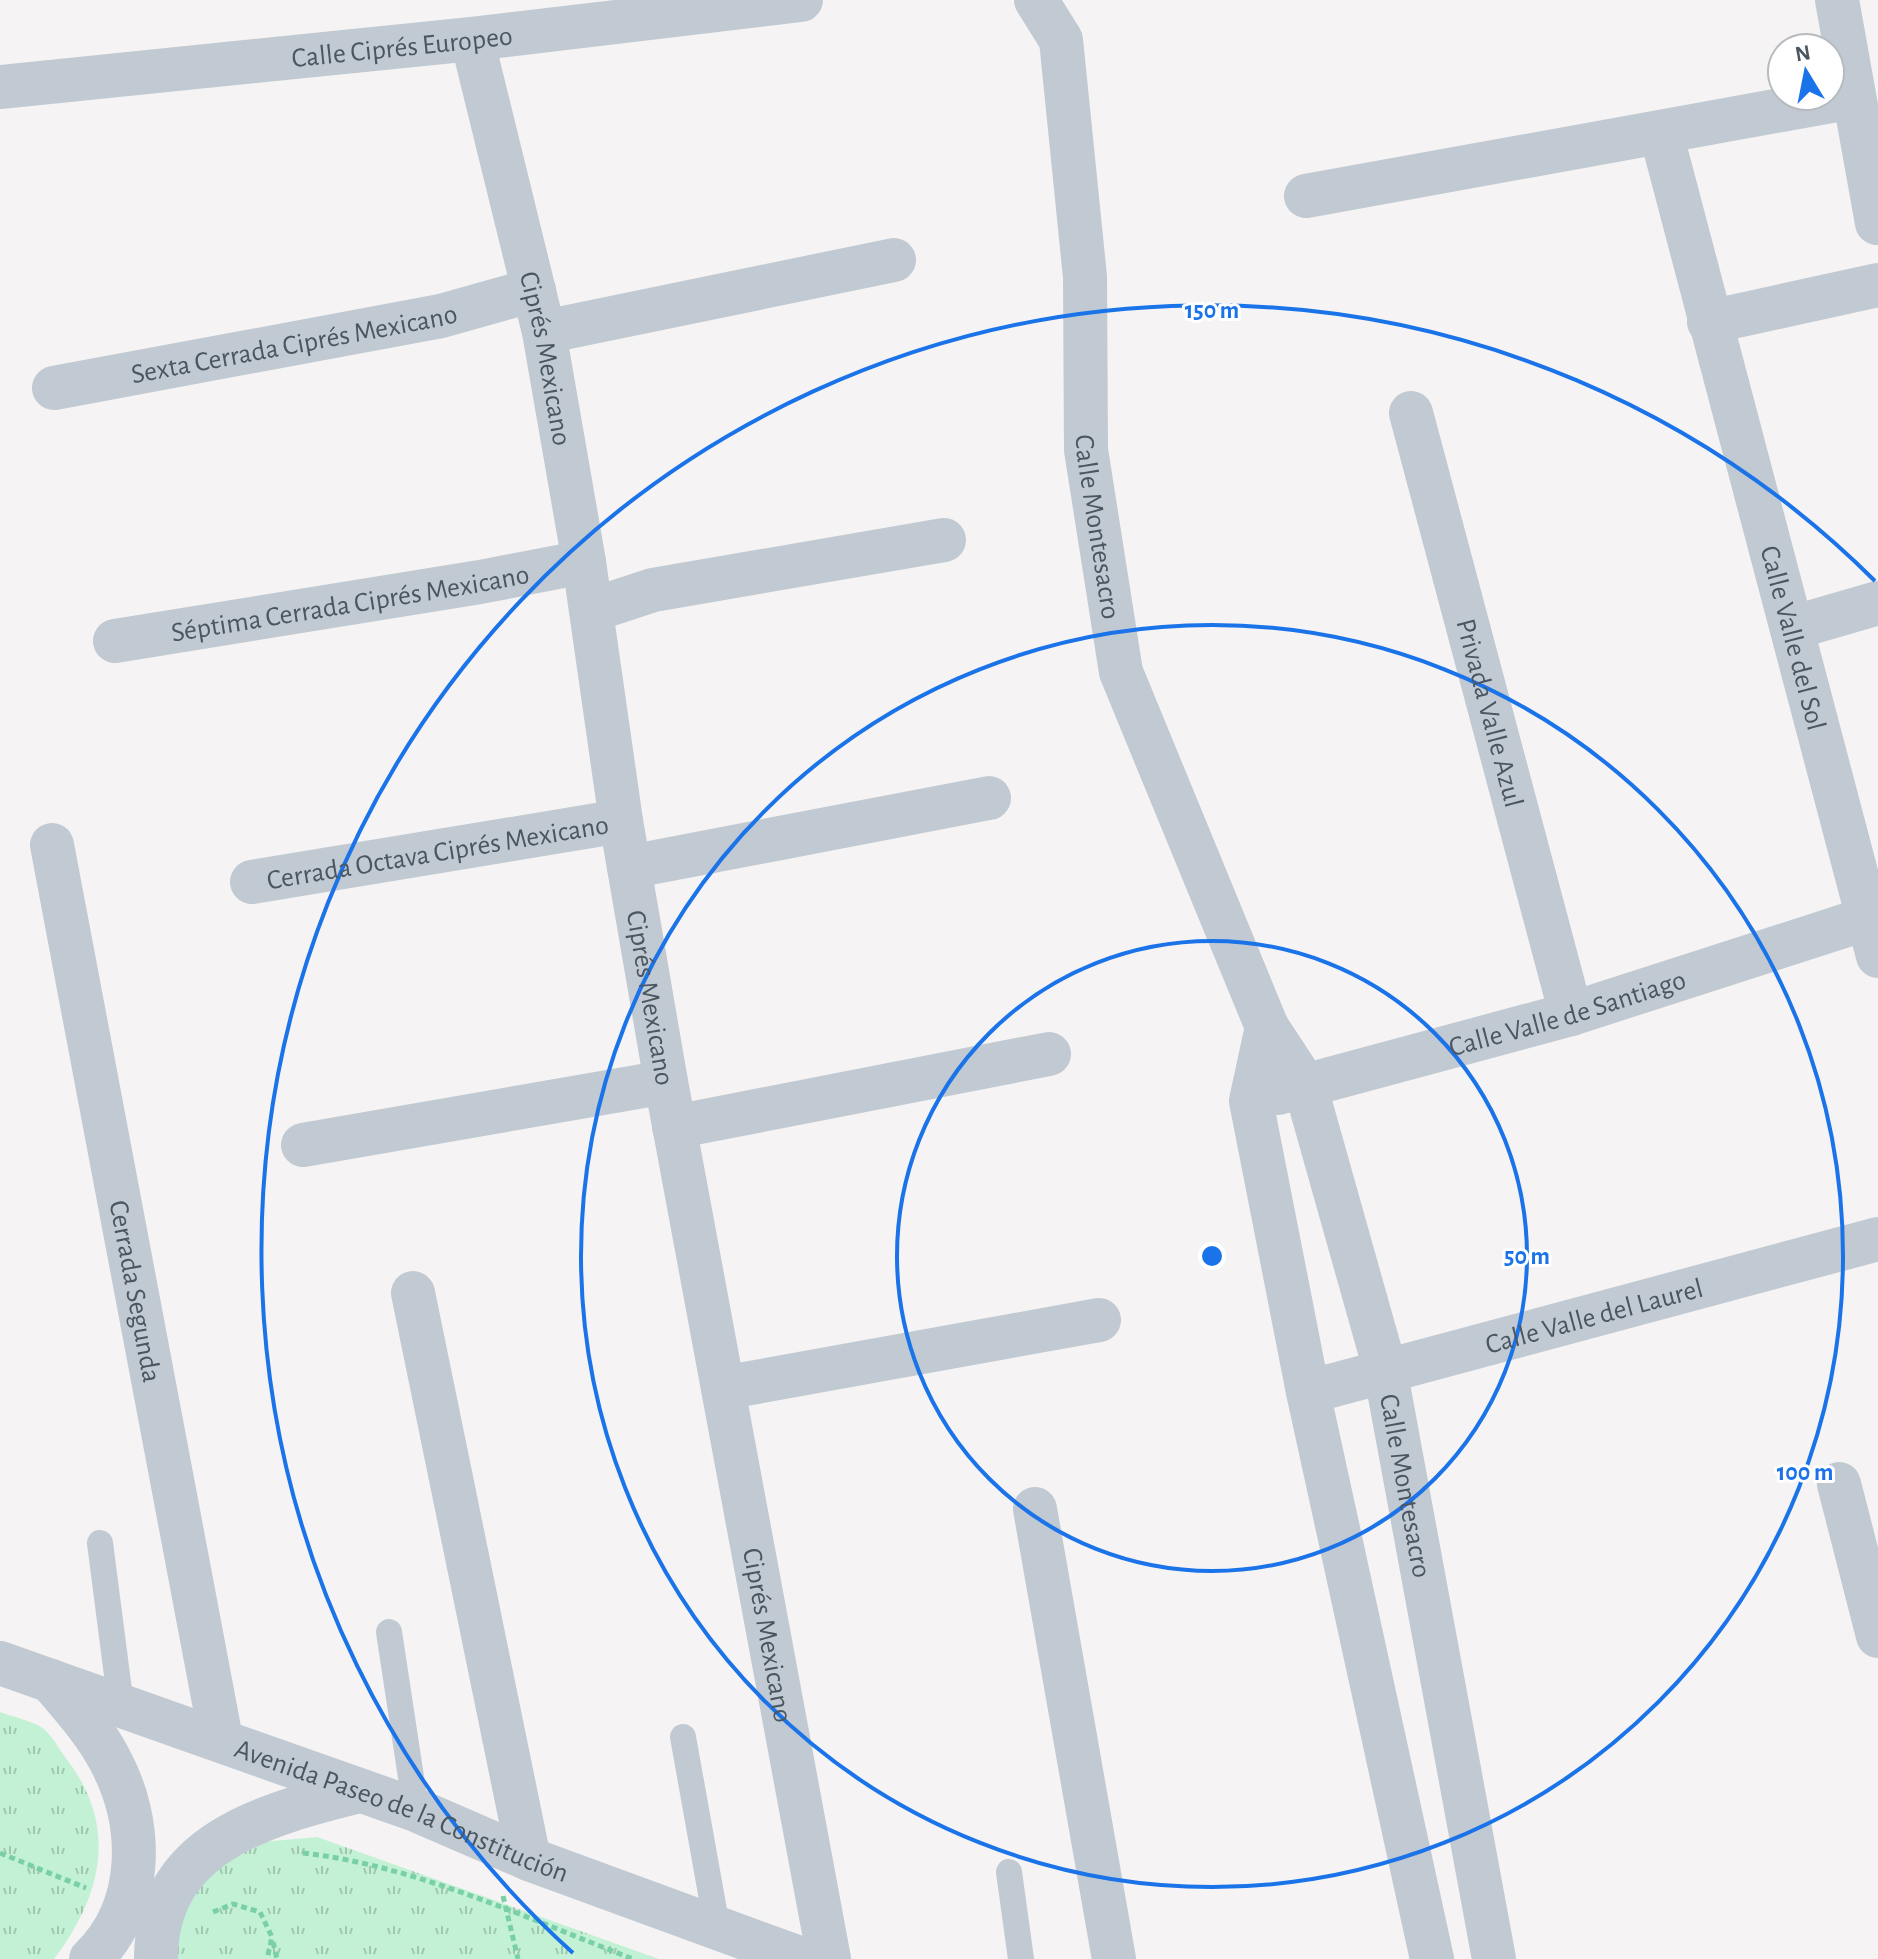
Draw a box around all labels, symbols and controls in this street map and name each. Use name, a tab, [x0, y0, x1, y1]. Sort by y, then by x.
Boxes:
street label: Calle Ciprés Europeo	[290, 22, 514, 73]
north arrow	[1766, 32, 1846, 112]
text: N	[1793, 41, 1812, 65]
street label: Ciprés Mexicano	[514, 269, 575, 448]
text: 150 m	[1185, 299, 1239, 323]
street label: Sexta Cerrada Ciprés Mexicano	[129, 300, 461, 389]
street label: Calle Montesacro	[1070, 434, 1124, 621]
street label: Calle Valle del Sol	[1754, 543, 1830, 734]
street label: Séptima Cerrada Ciprés Mexicano	[169, 561, 532, 648]
street label: Privada Valle Azul	[1450, 616, 1527, 810]
street label: Cerrada Octava Ciprés Mexicano	[265, 811, 611, 895]
street label: Ciprés Mexicano	[621, 908, 678, 1088]
street label: Calle Valle de Santiago	[1446, 966, 1689, 1062]
street label: Cerrada Segunda	[103, 1198, 165, 1385]
centre of rings	[1198, 1242, 1226, 1270]
text: 50 m	[1504, 1245, 1550, 1269]
street label: Calle Valle del Laurel	[1483, 1275, 1706, 1360]
street label: Calle Montesacro	[1374, 1392, 1435, 1580]
text: 100 m	[1777, 1461, 1833, 1485]
street label: Ciprés Mexicano	[737, 1546, 797, 1725]
street label: Avenida Paseo de la Constitución	[231, 1735, 572, 1888]

